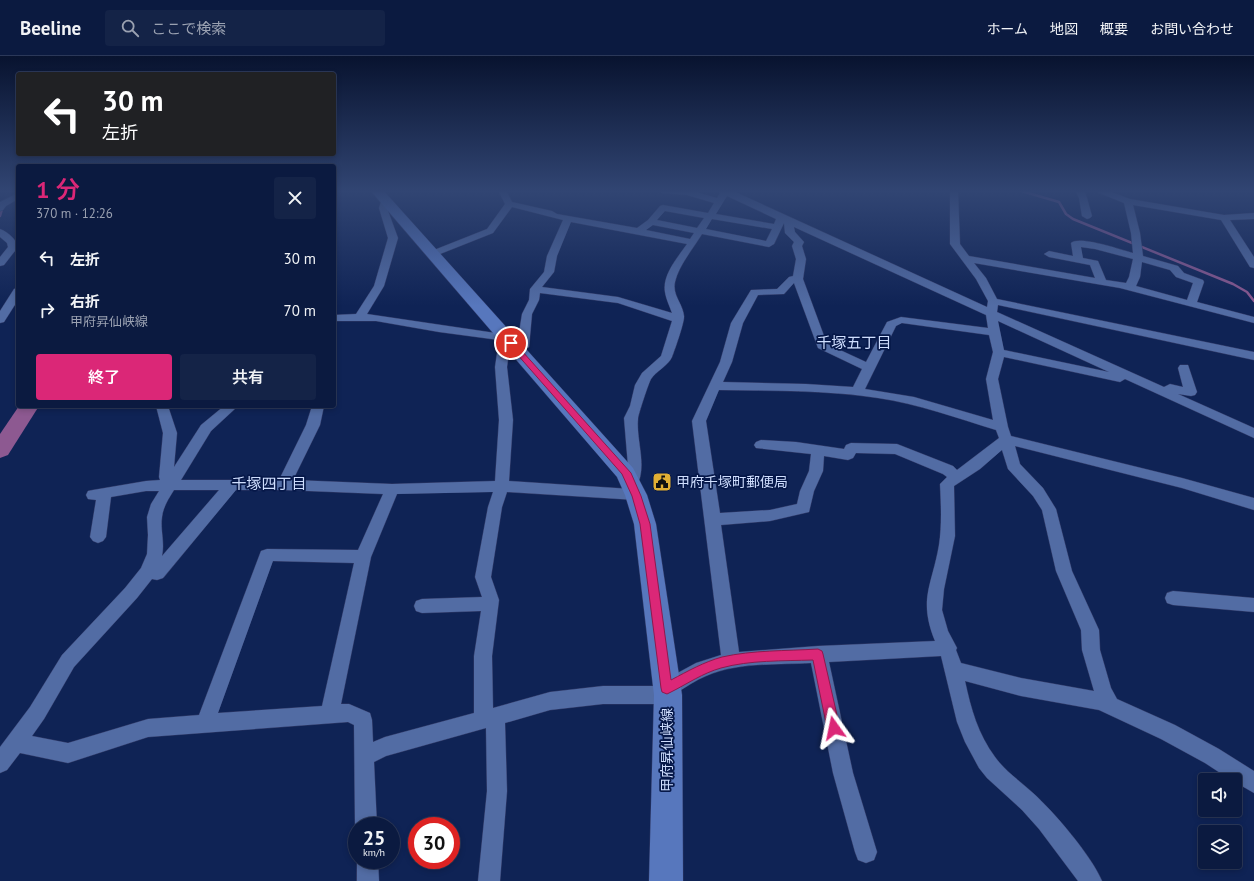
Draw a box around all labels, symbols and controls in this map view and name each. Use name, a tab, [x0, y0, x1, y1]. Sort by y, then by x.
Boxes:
search box	[105, 10, 385, 46]
text: Beeline	[20, 16, 81, 40]
icon: search	[119, 17, 141, 39]
text: ここで検索	[151, 19, 226, 38]
text: ホーム	[986, 20, 1028, 38]
text: 地図	[1050, 20, 1078, 38]
text: 概要	[1100, 20, 1128, 38]
text: お問い合わせ	[1150, 20, 1234, 38]
text: 30 m	[102, 82, 163, 119]
icon: left	[36, 88, 88, 140]
text: 左折	[102, 121, 138, 144]
text: 1 分	[36, 174, 80, 205]
button: close	[274, 177, 316, 219]
text: 370 m · 12:26	[36, 205, 113, 222]
icon: left	[36, 247, 58, 269]
text: 30 m	[283, 249, 316, 268]
text: 左折	[70, 250, 100, 269]
text: 右折	[70, 292, 100, 311]
icon: right	[36, 299, 58, 321]
text: 70 m	[283, 301, 316, 320]
text: 甲府昇仙峡線	[70, 313, 148, 330]
pin	[494, 326, 528, 360]
icon: arrive	[500, 332, 522, 354]
district label: 千塚五丁目	[816, 333, 892, 352]
button: 終了	[36, 354, 172, 400]
button: 共有	[180, 354, 316, 400]
public building icon: 甲府千塚町郵便局	[651, 471, 673, 493]
place label: 甲府千塚町郵便局	[676, 473, 788, 491]
district label: 千塚四丁目	[231, 474, 307, 493]
position arrow	[813, 707, 855, 749]
street label: 甲府昇仙峡線	[658, 708, 676, 792]
map controls	[1198, 773, 1242, 869]
button: sound	[1198, 773, 1242, 817]
speed limit sign: 30	[408, 817, 460, 869]
text: 25	[363, 825, 385, 851]
button: layers	[1198, 825, 1242, 869]
text: km/h	[363, 846, 385, 859]

